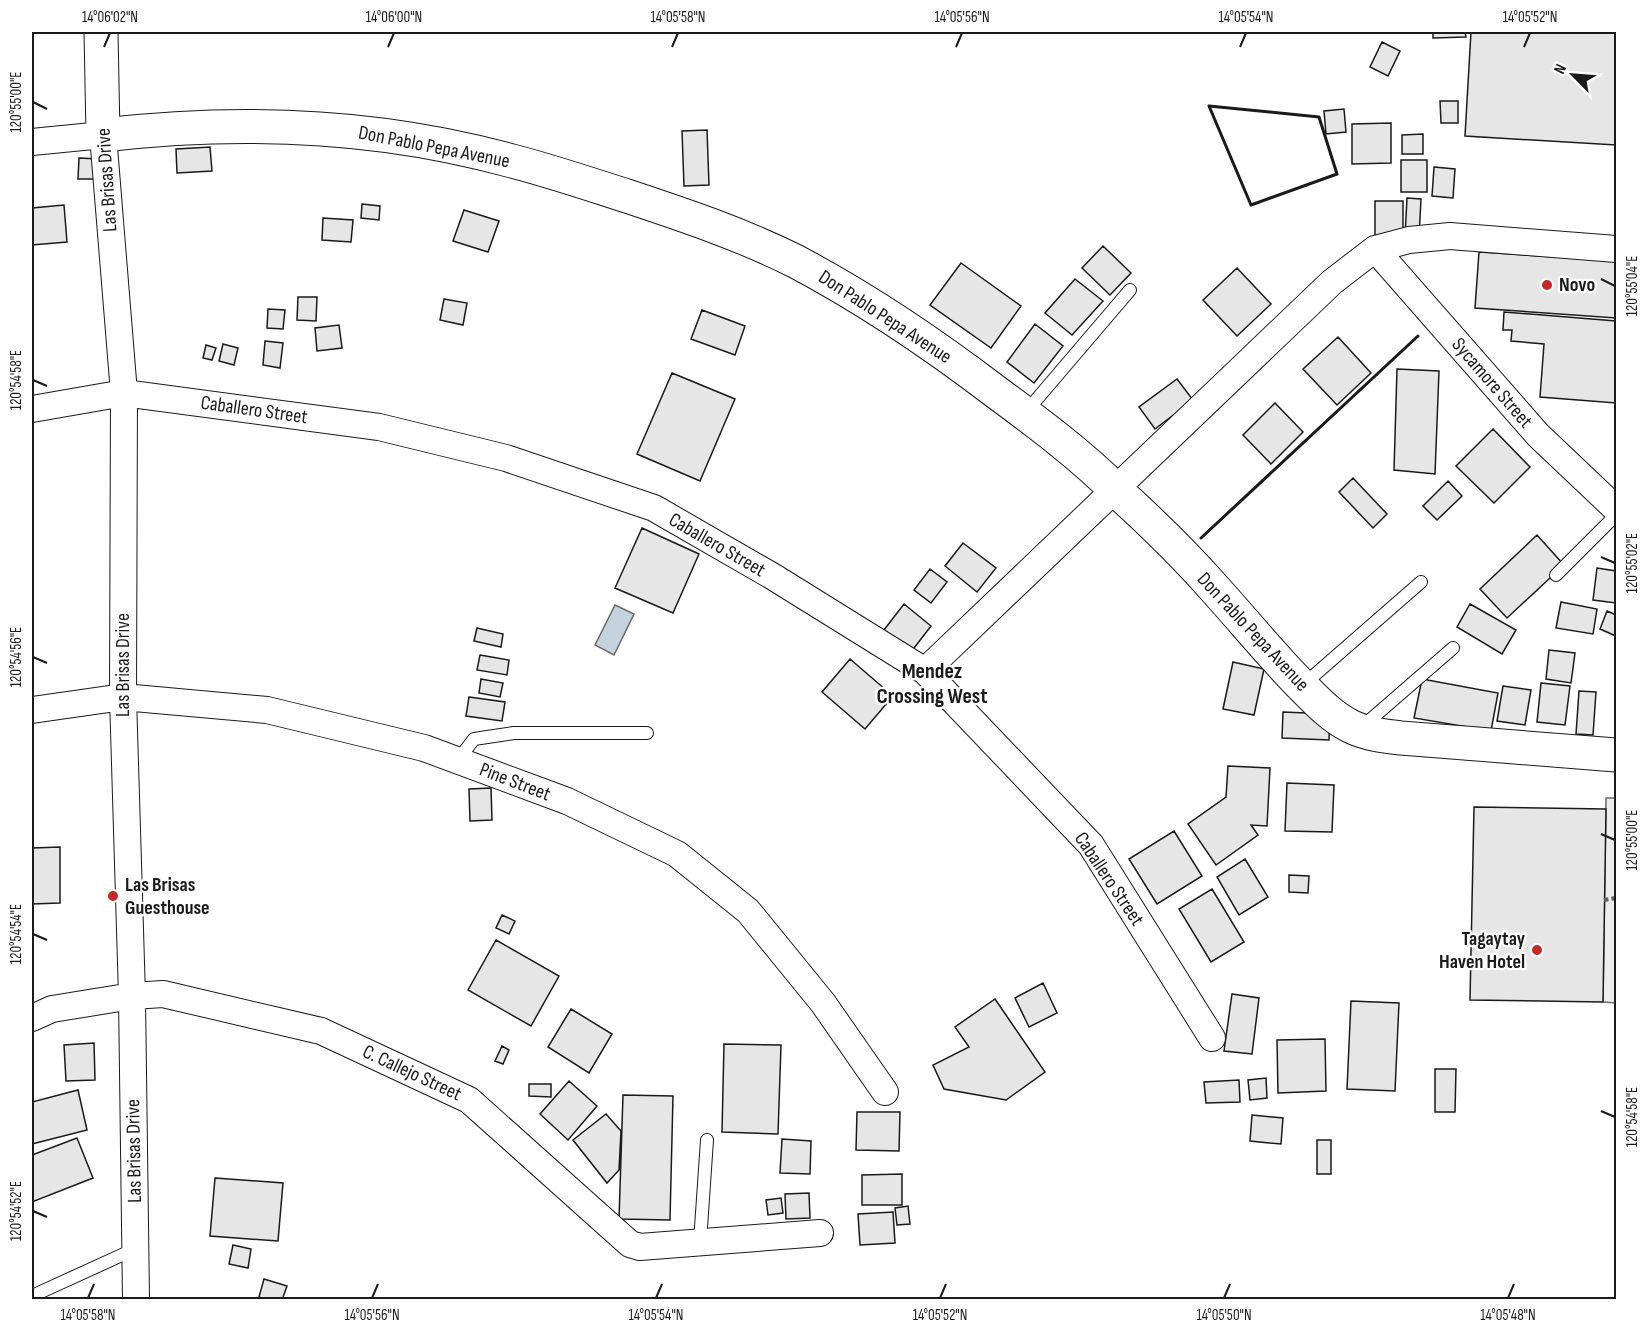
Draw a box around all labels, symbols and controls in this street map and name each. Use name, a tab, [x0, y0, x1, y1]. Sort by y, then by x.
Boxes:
text: 14°06'02"N	[82, 8, 138, 27]
text: 14°06'00"N	[366, 8, 422, 27]
text: 14°05'58"N	[650, 8, 706, 27]
text: 14°05'56"N	[934, 8, 990, 27]
text: 14°05'54"N	[1219, 8, 1273, 27]
text: 14°05'52"N	[1503, 8, 1557, 27]
north arrow	[1543, 45, 1603, 105]
text: N	[1550, 61, 1571, 77]
text: 120°55'00"E	[7, 71, 26, 133]
street label: Don Pablo Pepa Avenue	[356, 121, 512, 173]
street label: Las Brisas Drive	[91, 127, 123, 233]
text: 120°55'04"E	[1623, 256, 1642, 316]
street label: Don Pablo Pepa Avenue	[814, 265, 956, 369]
place label: Novo	[1559, 273, 1595, 297]
marker: Novo	[1540, 278, 1554, 292]
street label: Sycamore Street	[1446, 333, 1538, 433]
text: 120°54'58"E	[7, 350, 26, 410]
street label: Caballero Street	[199, 391, 309, 429]
street label: Caballero Street	[664, 508, 770, 582]
text: 120°55'02"E	[1623, 533, 1642, 593]
street label: Don Pablo Pepa Avenue	[1192, 568, 1314, 696]
street label: Las Brisas Drive	[111, 613, 135, 717]
text: 120°54'56"E	[7, 627, 26, 687]
district label: Mendez Crossing West	[877, 658, 987, 710]
street label: Pine Street	[476, 758, 554, 806]
text: 120°55'00"E	[1623, 809, 1642, 871]
street label: Caballero Street	[1069, 828, 1149, 930]
place label: Las Brisas Guesthouse	[125, 873, 210, 920]
marker: Las Brisas Guesthouse	[106, 889, 120, 903]
text: 120°54'54"E	[7, 904, 26, 964]
place label: Tagaytay Haven Hotel	[1439, 927, 1526, 974]
marker: Tagaytay Haven Hotel	[1530, 943, 1544, 957]
street label: C. Callejo Street	[359, 1040, 465, 1106]
text: 120°54'58"E	[1623, 1087, 1642, 1147]
street label: Las Brisas Drive	[121, 1099, 147, 1203]
text: 120°54'52"E	[7, 1181, 26, 1241]
text: 14°05'58"N	[60, 1306, 116, 1325]
text: 14°05'56"N	[344, 1306, 400, 1325]
text: 14°05'54"N	[629, 1306, 683, 1325]
text: 14°05'52"N	[913, 1306, 967, 1325]
text: 14°05'50"N	[1196, 1306, 1252, 1325]
text: 14°05'48"N	[1480, 1306, 1536, 1325]

